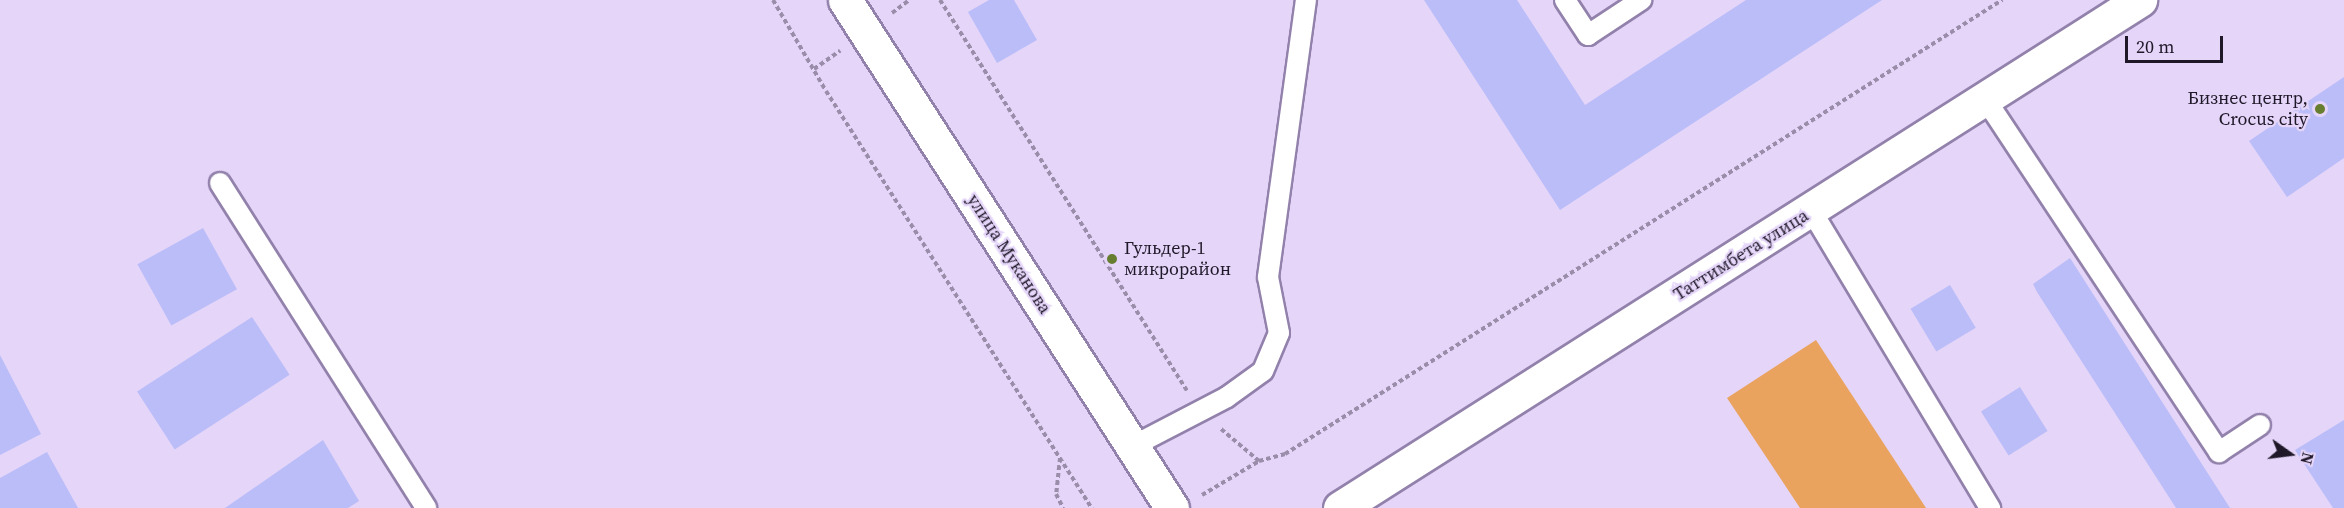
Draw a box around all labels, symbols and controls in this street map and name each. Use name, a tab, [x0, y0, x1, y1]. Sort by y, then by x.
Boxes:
scale bar	[2128, 24, 2226, 62]
text: 20 m	[2136, 34, 2174, 59]
place label: Бизнес центр, Crocus city	[2188, 88, 2308, 130]
marker: Бизнес центр, Crocus city	[2313, 102, 2327, 116]
street label: улица Муканова	[962, 190, 1056, 318]
street label: Таттимбета улица	[1669, 205, 1813, 305]
place label: Гульдер-1 микрорайон	[1124, 238, 1231, 280]
marker: Гульдер-1 микрорайон	[1105, 252, 1119, 266]
north arrow	[2260, 424, 2320, 484]
text: N	[2295, 450, 2320, 467]

